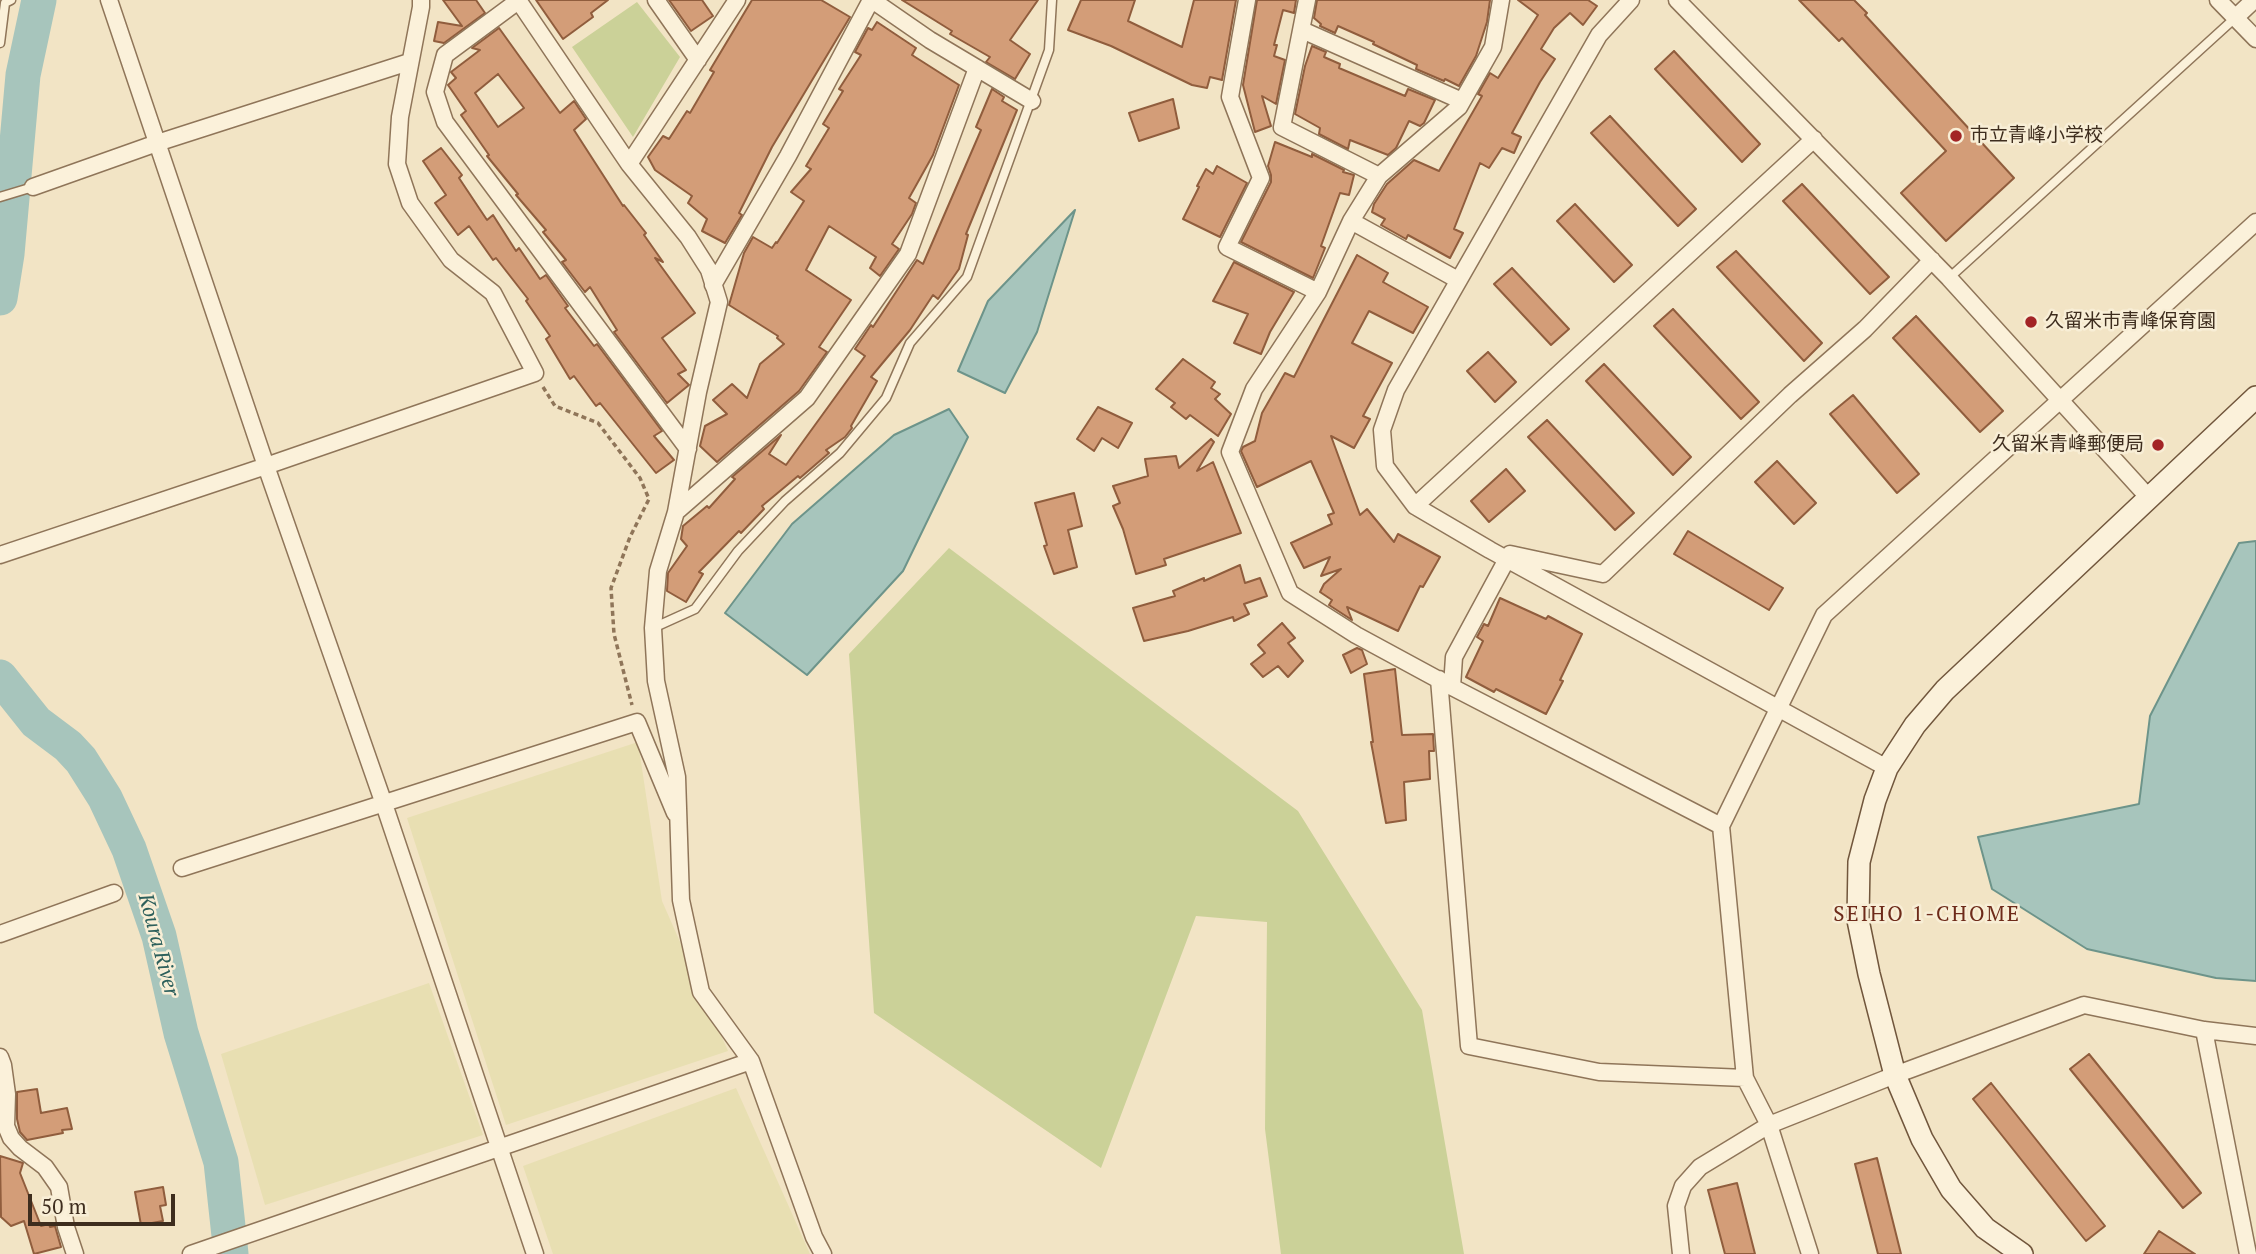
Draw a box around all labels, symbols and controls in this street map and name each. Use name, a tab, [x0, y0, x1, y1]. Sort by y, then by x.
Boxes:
place label: 市立青峰小学校	[1970, 125, 2103, 147]
marker: 市立青峰小学校	[1948, 128, 1964, 144]
place label: 久留米市青峰保育園	[2045, 311, 2216, 333]
marker: 久留米市青峰保育園	[2023, 314, 2039, 330]
place label: 久留米青峰郵便局	[1992, 434, 2144, 456]
marker: 久留米青峰郵便局	[2150, 437, 2166, 453]
water label: Koura River	[132, 891, 184, 999]
district label: SEIHO 1-CHOME	[1835, 902, 2019, 928]
scale bar	[32, 1180, 178, 1224]
text: 50 m	[41, 1192, 87, 1220]

